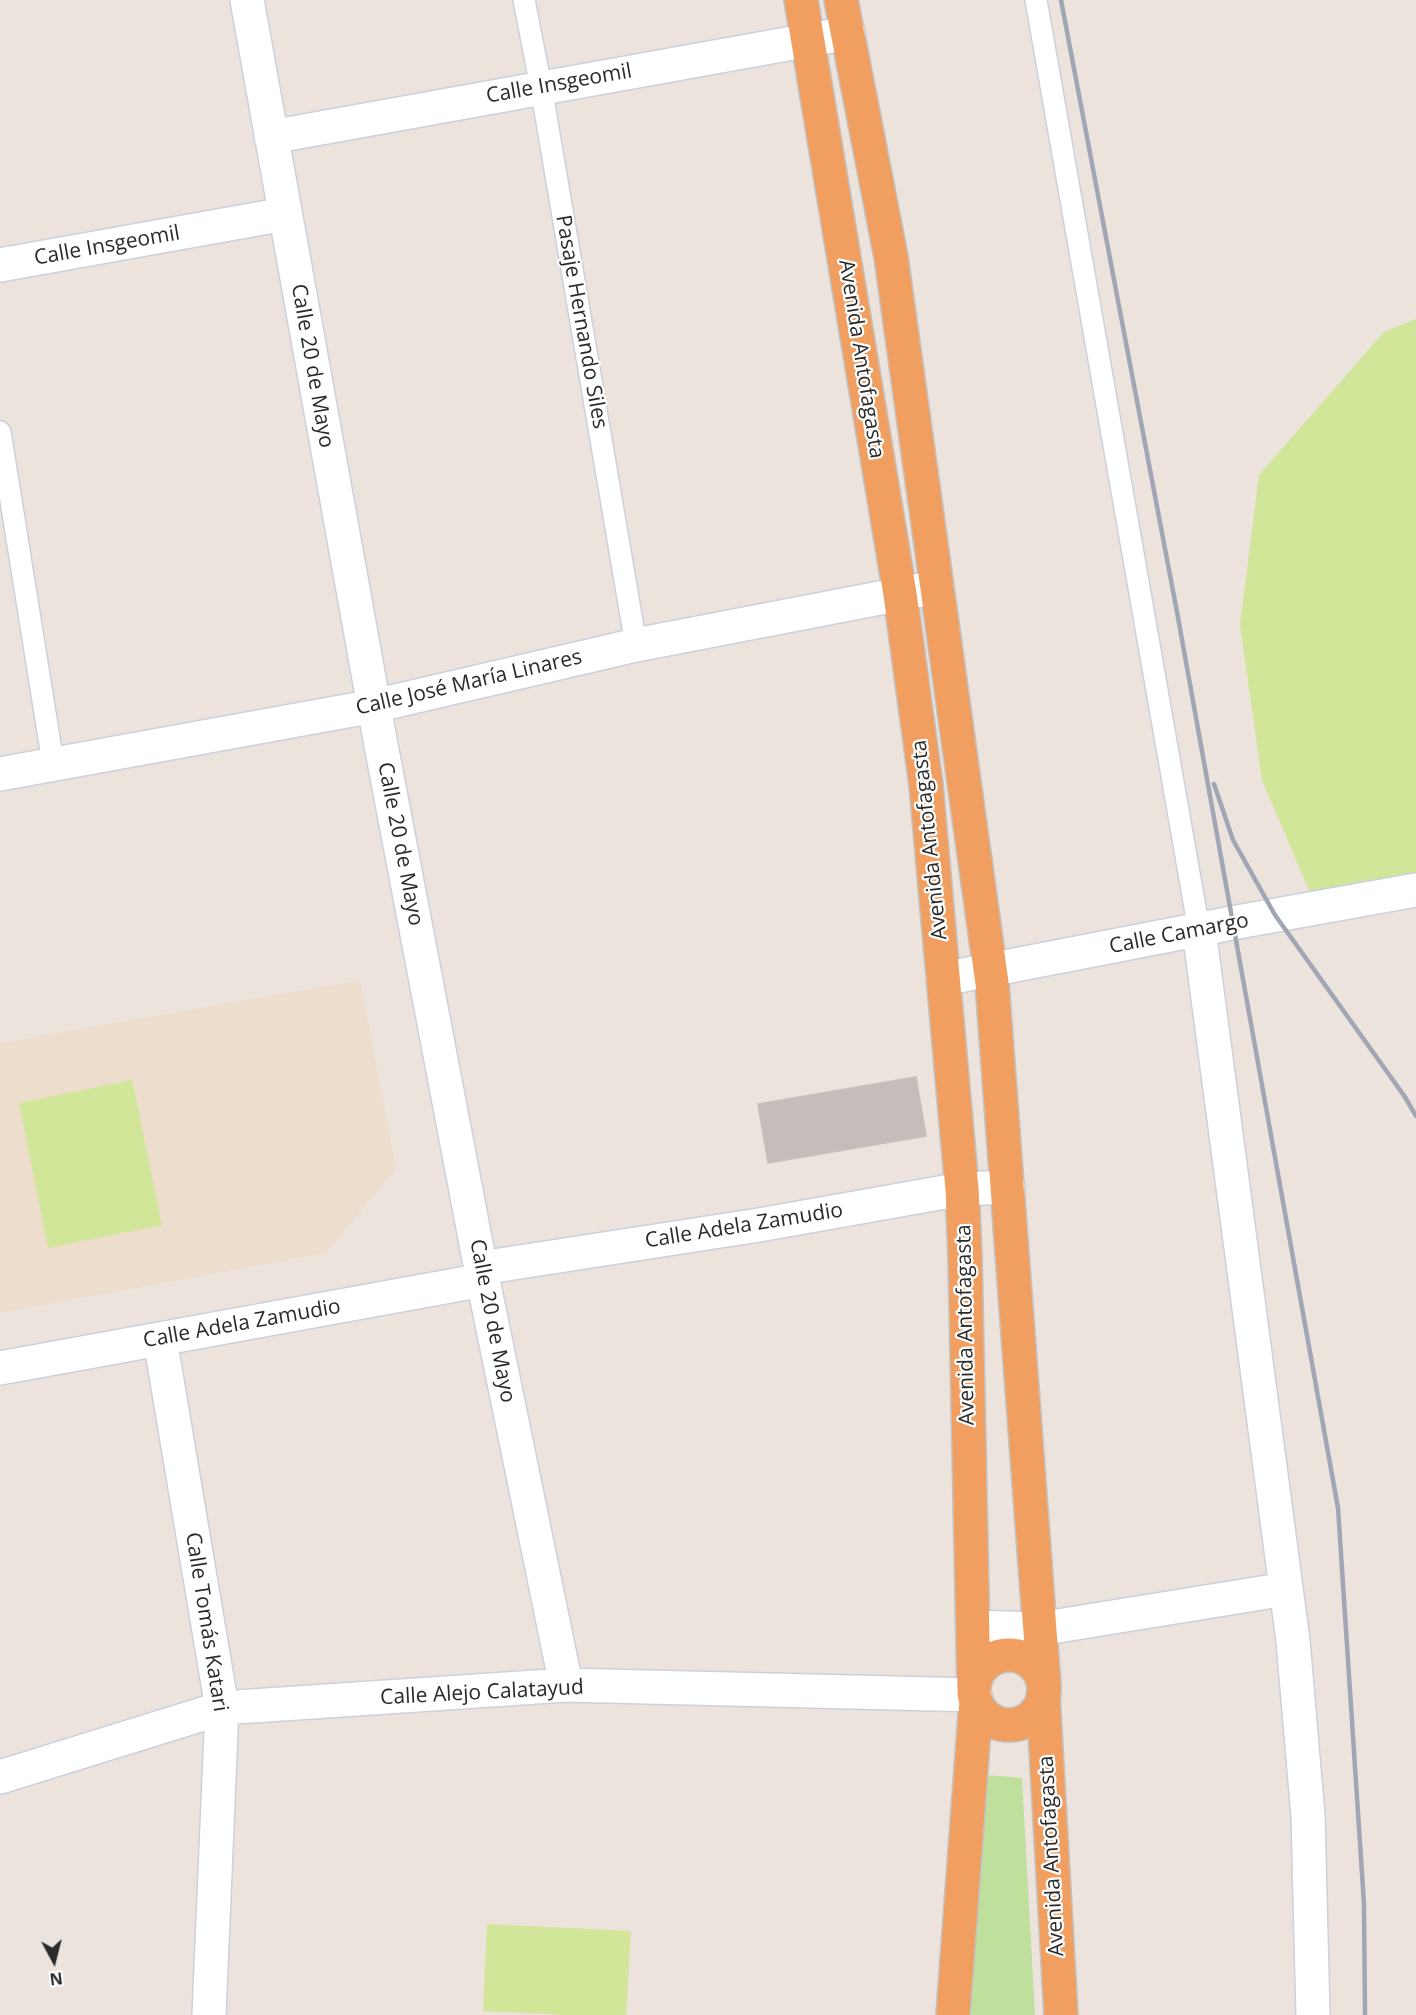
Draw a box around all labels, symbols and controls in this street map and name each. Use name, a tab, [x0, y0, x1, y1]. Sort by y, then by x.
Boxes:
street label: Calle Insgeomil	[484, 59, 634, 109]
street label: Pasaje Hernando Siles	[550, 213, 612, 431]
street label: Calle Insgeomil	[32, 221, 182, 271]
street label: Avenida Antofagasta	[833, 258, 889, 460]
street label: Calle 20 de Mayo	[285, 282, 339, 450]
street label: Calle José María Linares	[354, 645, 584, 721]
street label: Avenida Antofagasta	[907, 739, 953, 941]
street label: Calle 20 de Mayo	[372, 760, 428, 928]
street label: Calle Camargo	[1107, 908, 1251, 960]
street label: Calle Adela Zamudio	[643, 1198, 845, 1254]
street label: Avenida Antofagasta	[952, 1224, 980, 1426]
street label: Calle 20 de Mayo	[464, 1237, 520, 1405]
street label: Calle Adela Zamudio	[141, 1294, 343, 1354]
street label: Calle Tomás Katari	[179, 1531, 233, 1713]
street label: Calle Alejo Calatayud	[380, 1675, 584, 1711]
street label: Avenida Antofagasta	[1034, 1755, 1070, 1957]
north arrow	[24, 1931, 84, 1991]
text: N	[48, 1967, 64, 1991]

